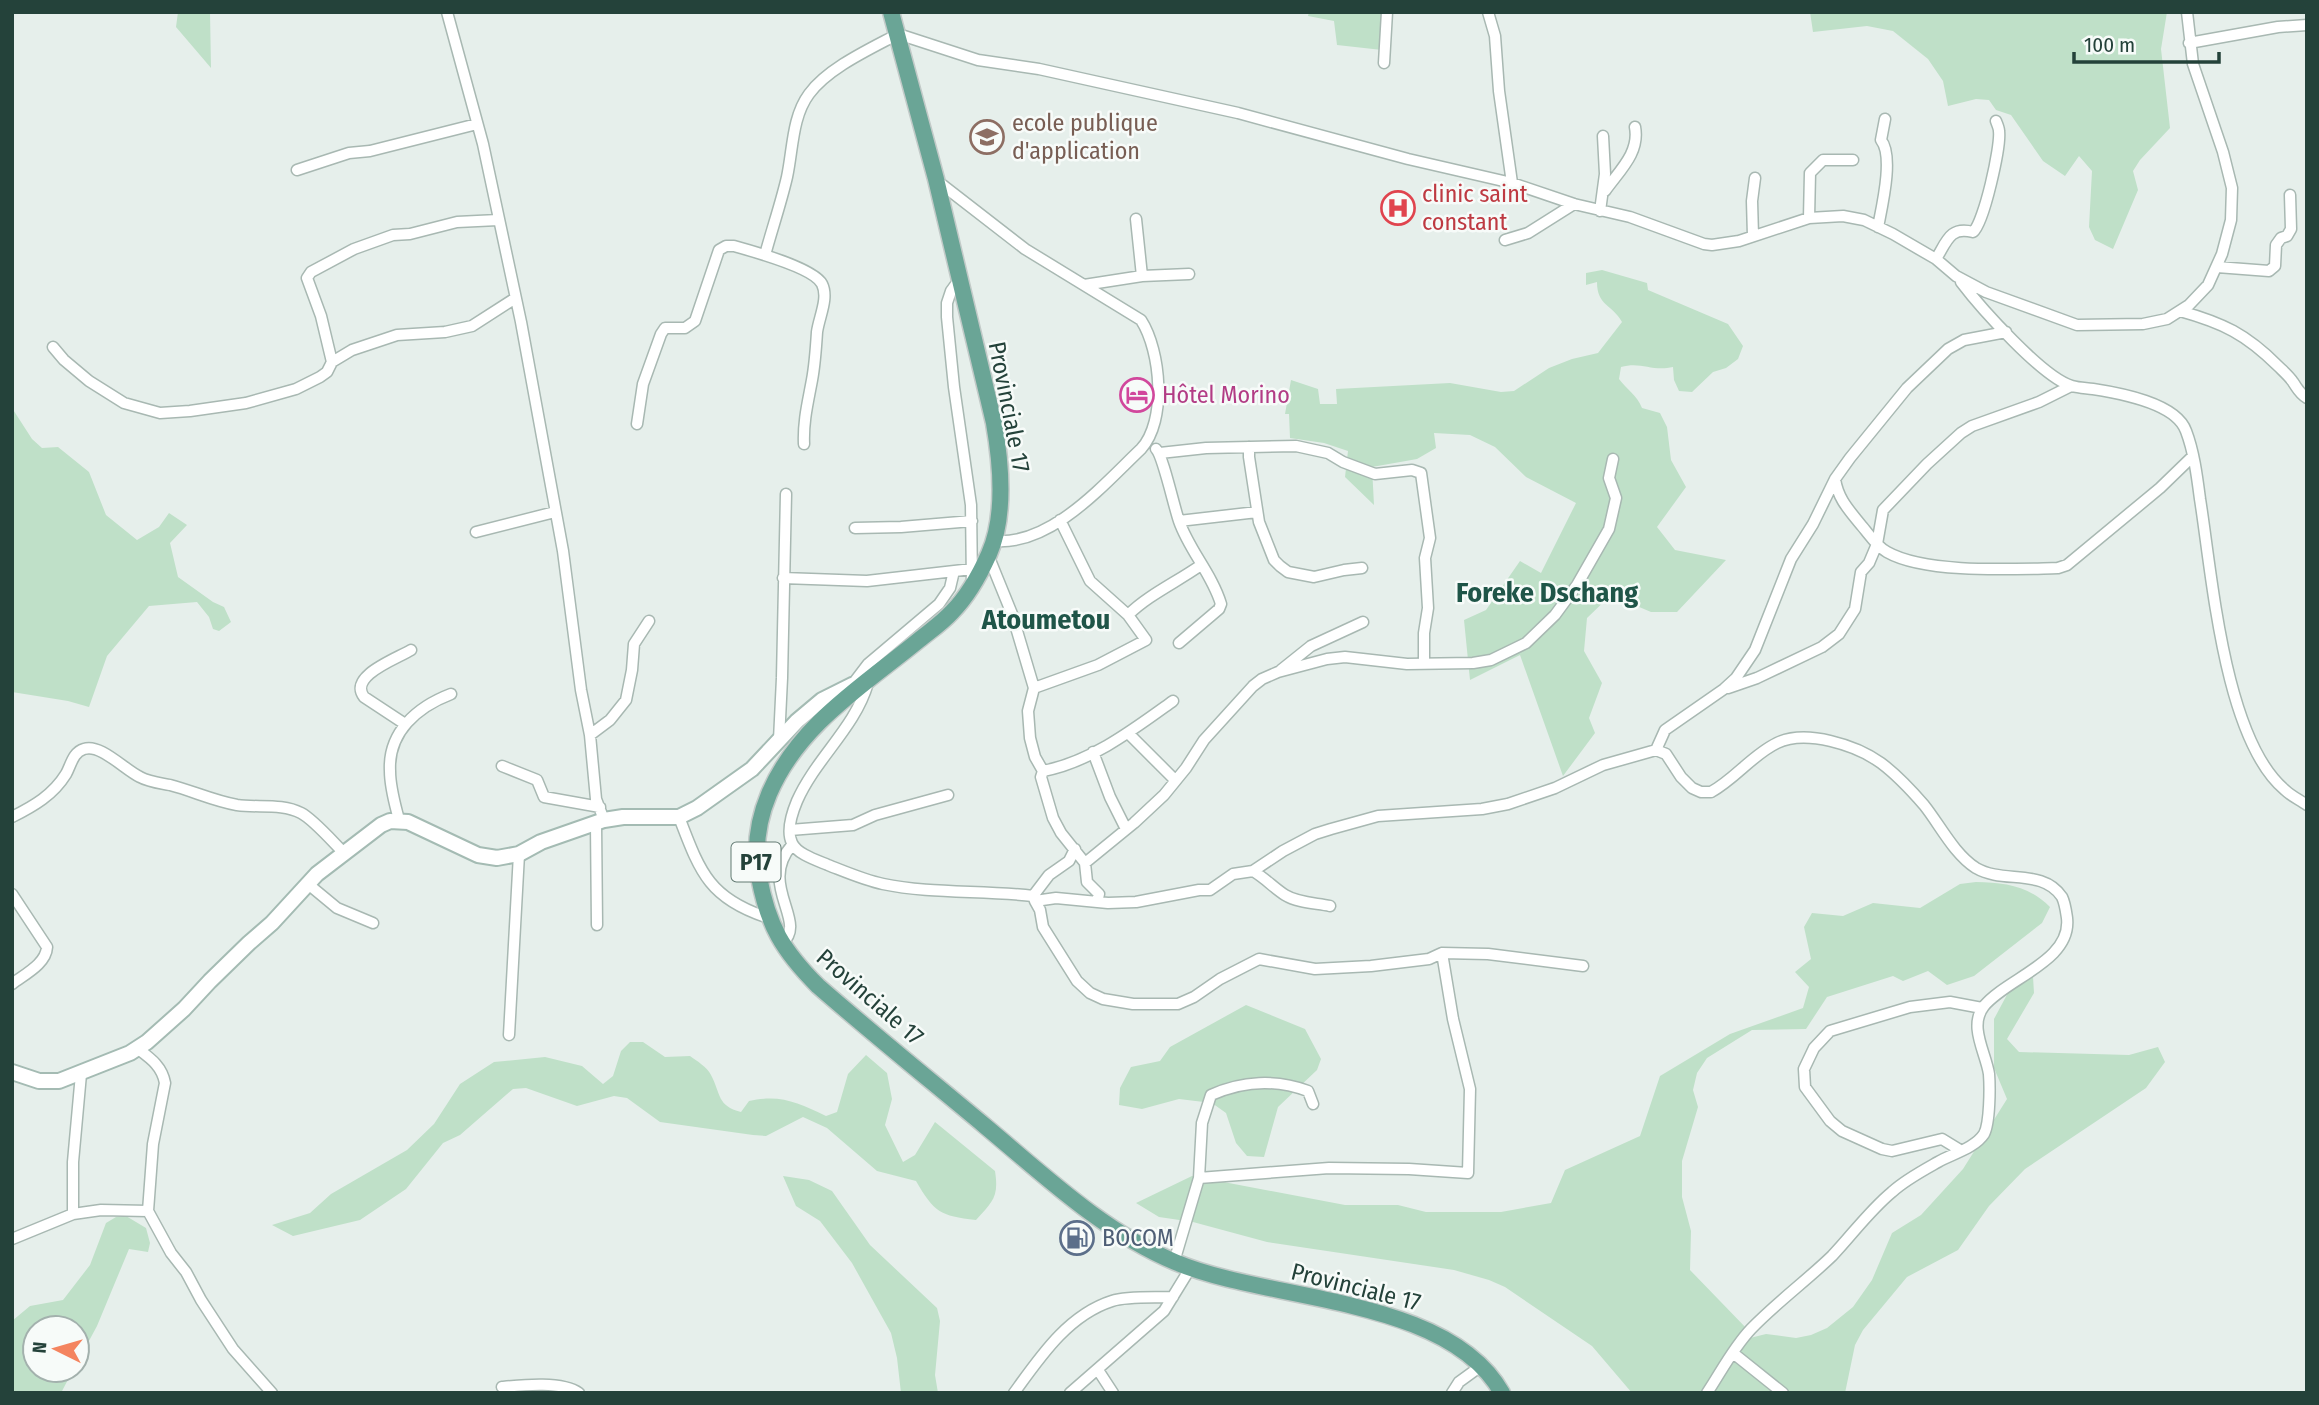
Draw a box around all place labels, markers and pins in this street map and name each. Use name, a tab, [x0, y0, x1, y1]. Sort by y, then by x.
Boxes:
place label: ecole publique d'application	[1012, 109, 1158, 165]
school or university icon: ecole publique d'application	[968, 118, 1006, 156]
place label: clinic saint constant	[1422, 180, 1528, 236]
hospital icon: clinic saint constant	[1379, 189, 1417, 227]
hotel icon: Hôtel Morino	[1118, 376, 1156, 414]
place label: Hôtel Morino	[1162, 381, 1290, 409]
fuel station icon: BOCOM	[1058, 1219, 1096, 1257]
place label: BOCOM	[1102, 1224, 1174, 1252]

